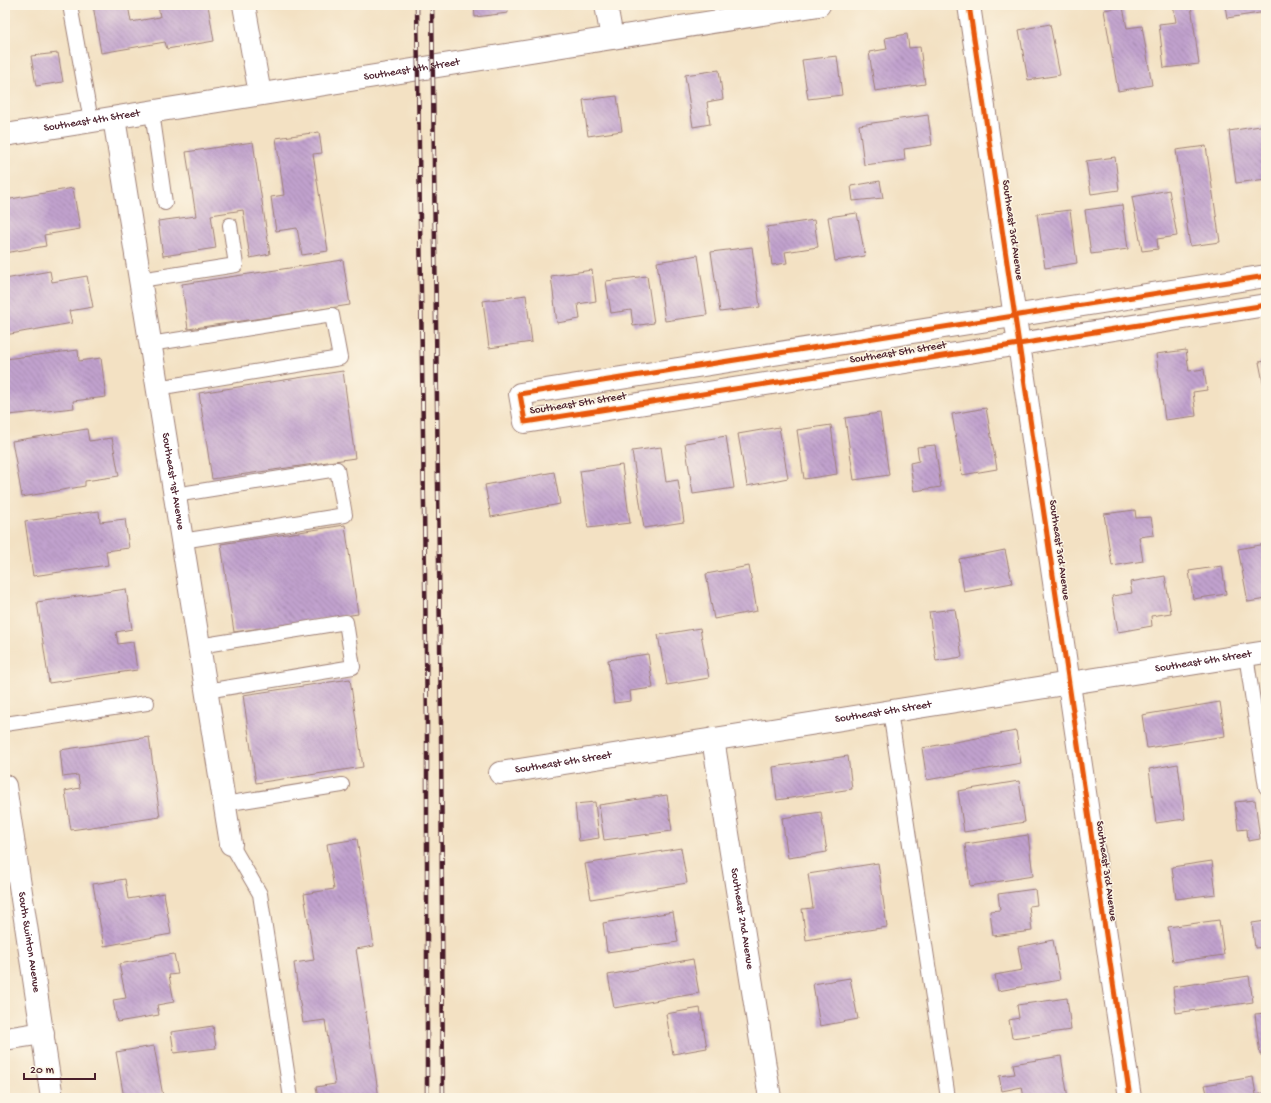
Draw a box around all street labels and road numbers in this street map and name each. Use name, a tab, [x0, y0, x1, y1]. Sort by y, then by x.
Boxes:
street label: Southeast 4th Street	[363, 56, 462, 84]
street label: Southeast 4th Street	[43, 107, 142, 135]
street label: Southeast 3rd Avenue	[999, 179, 1025, 281]
street label: Southeast 5th Street	[849, 339, 949, 367]
street label: Southeast 5th Street	[529, 390, 629, 418]
street label: Southeast 1st Avenue	[159, 432, 186, 531]
street label: Southeast 3rd Avenue	[1046, 499, 1072, 601]
street label: Southeast 6th Street	[1154, 648, 1254, 675]
street label: Southeast 6th Street	[834, 699, 934, 726]
street label: Southeast 6th Street	[514, 749, 614, 777]
street label: Southeast 3rd Avenue	[1093, 820, 1119, 922]
street label: Southeast 2nd Avenue	[728, 867, 756, 970]
street label: South Swinton Avenue	[15, 891, 42, 994]

